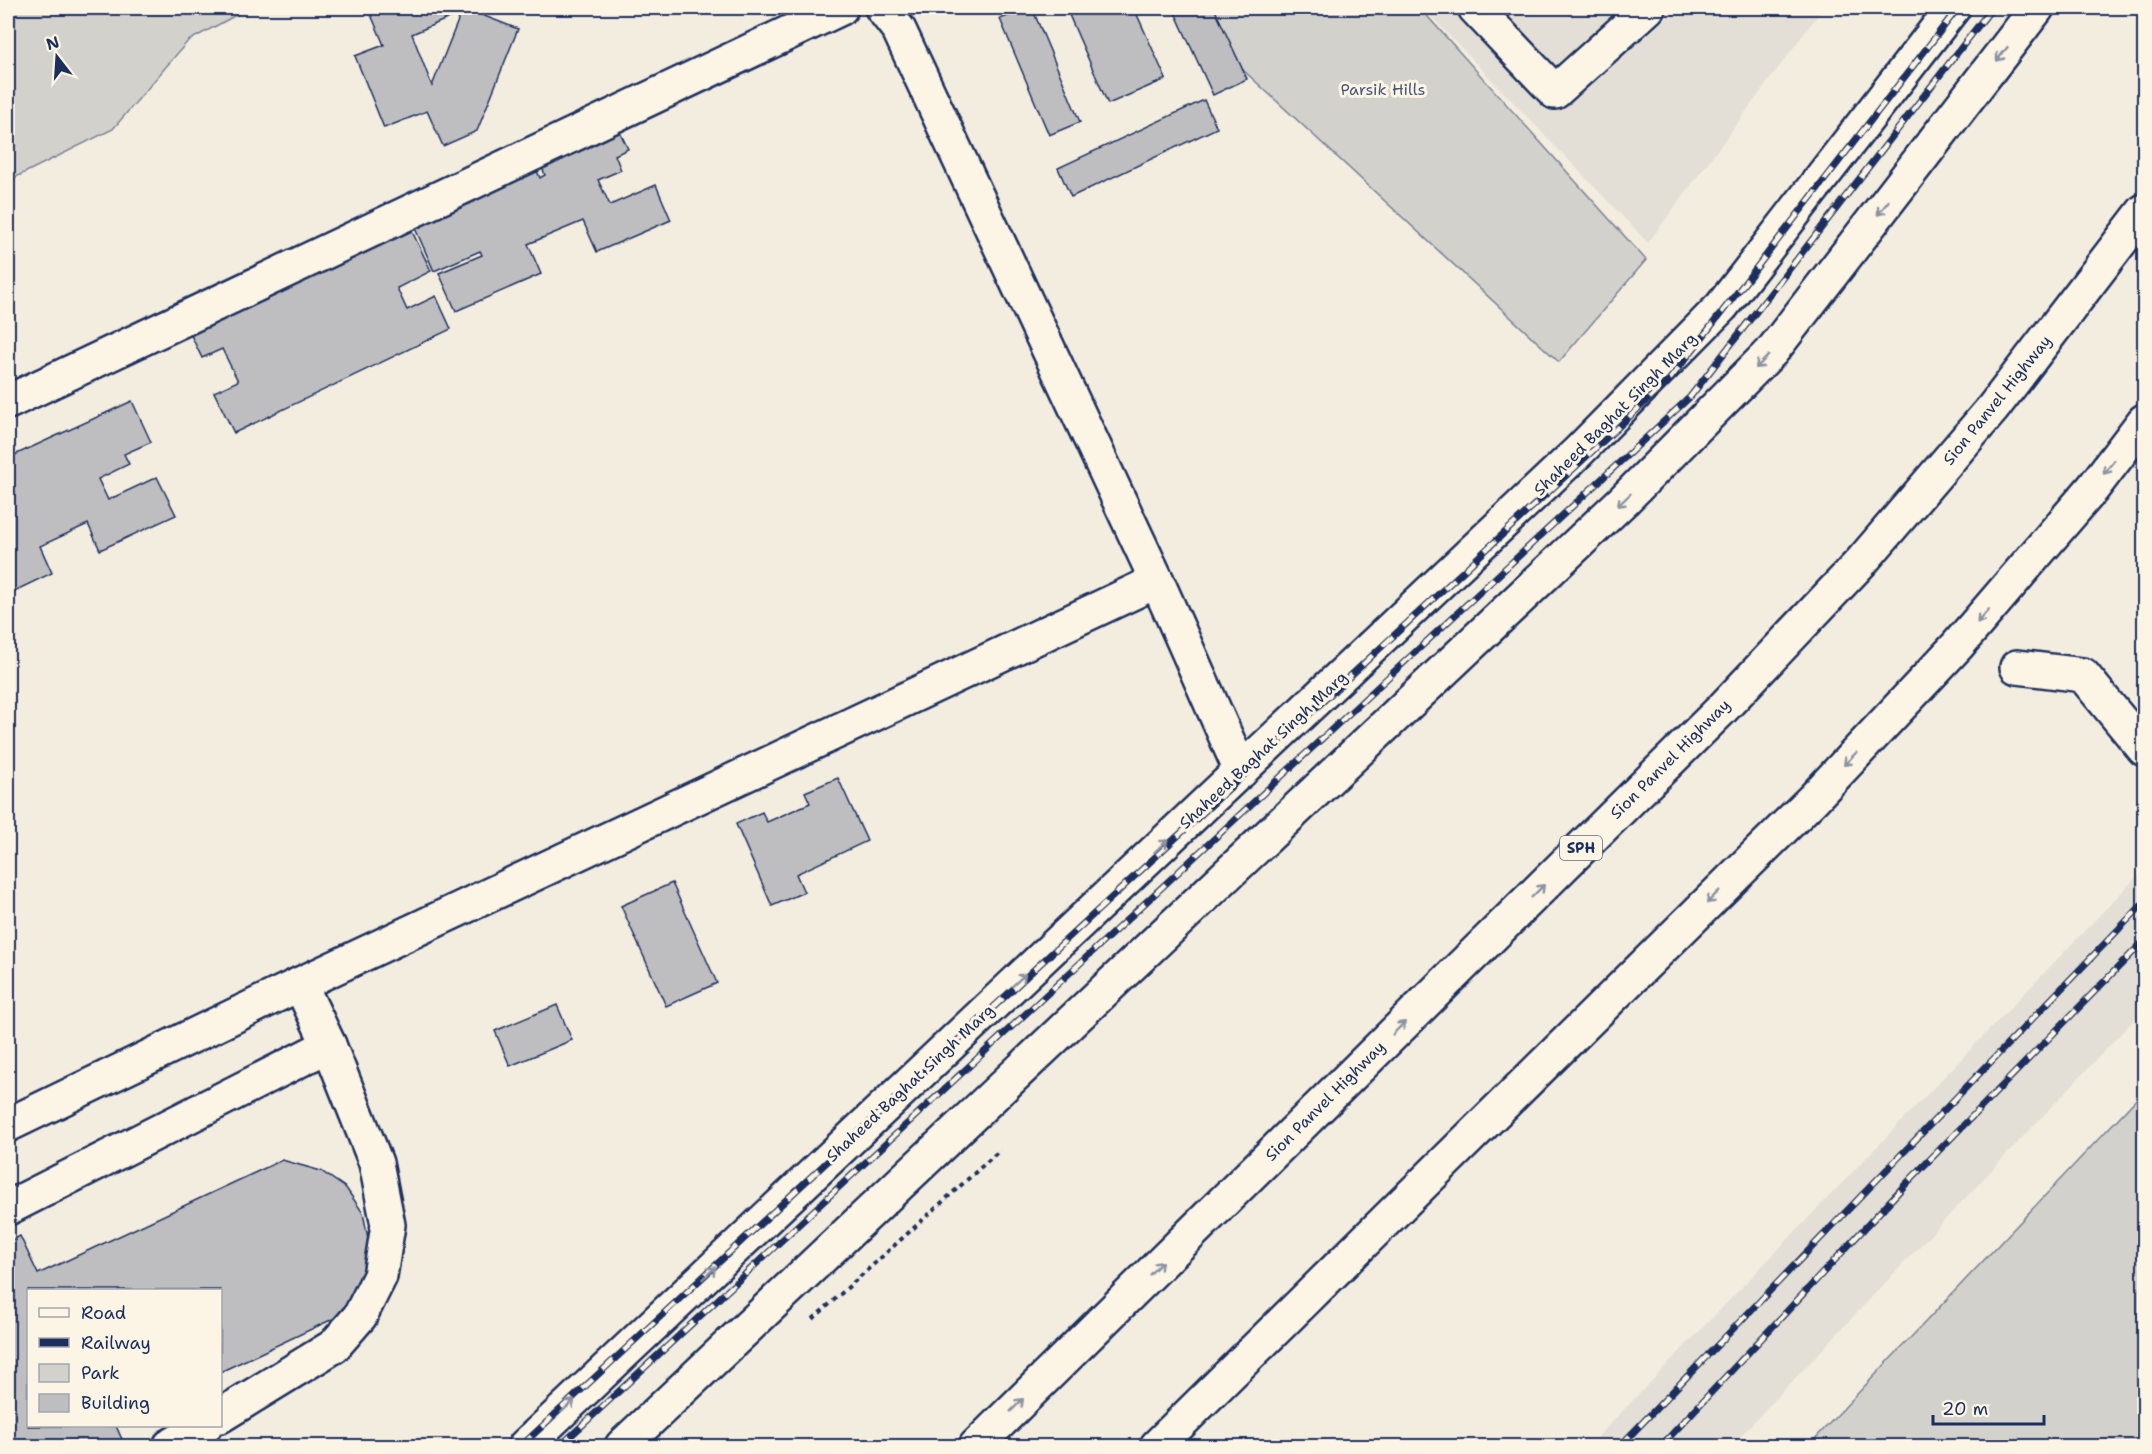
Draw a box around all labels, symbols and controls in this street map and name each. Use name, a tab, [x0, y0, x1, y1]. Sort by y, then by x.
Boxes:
north arrow	[27, 27, 87, 87]
text: N	[44, 31, 62, 55]
one-way arrow	[1995, 46, 2008, 62]
park label: Parsik Hills	[1340, 79, 1426, 100]
one-way arrow	[1876, 200, 1889, 216]
street label: Shaheed Baghat Singh Marg	[1529, 328, 1701, 500]
street label: Sion Panvel Highway	[1938, 331, 2056, 469]
one-way arrow	[1755, 354, 1770, 369]
one-way arrow	[2102, 459, 2115, 475]
one-way arrow	[1617, 492, 1632, 507]
one-way arrow	[1976, 608, 1990, 623]
street label: Shaheed Baghat Singh Marg	[1175, 666, 1352, 834]
street label: Sion Panvel Highway	[1606, 695, 1734, 823]
one-way arrow	[1843, 751, 1857, 766]
road number: SPH	[1560, 836, 1602, 860]
one-way arrow	[1153, 839, 1168, 853]
one-way arrow	[1530, 883, 1545, 898]
one-way arrow	[1705, 890, 1720, 905]
one-way arrow	[1012, 973, 1027, 987]
street label: Shaheed Baghat Singh Marg	[822, 999, 999, 1167]
one-way arrow	[1392, 1020, 1407, 1035]
street label: Sion Panvel Highway	[1261, 1037, 1389, 1165]
one-way arrow	[1148, 1261, 1163, 1276]
one-way arrow	[702, 1265, 717, 1280]
legend	[27, 1289, 222, 1427]
text: Road	[81, 1301, 126, 1325]
text: Railway	[81, 1331, 151, 1355]
text: Park	[81, 1361, 120, 1385]
scale bar	[1933, 1388, 2044, 1426]
text: Building	[81, 1391, 150, 1415]
text: 20 m	[1942, 1397, 1988, 1421]
one-way arrow	[1010, 1398, 1025, 1413]
one-way arrow	[560, 1399, 575, 1414]

